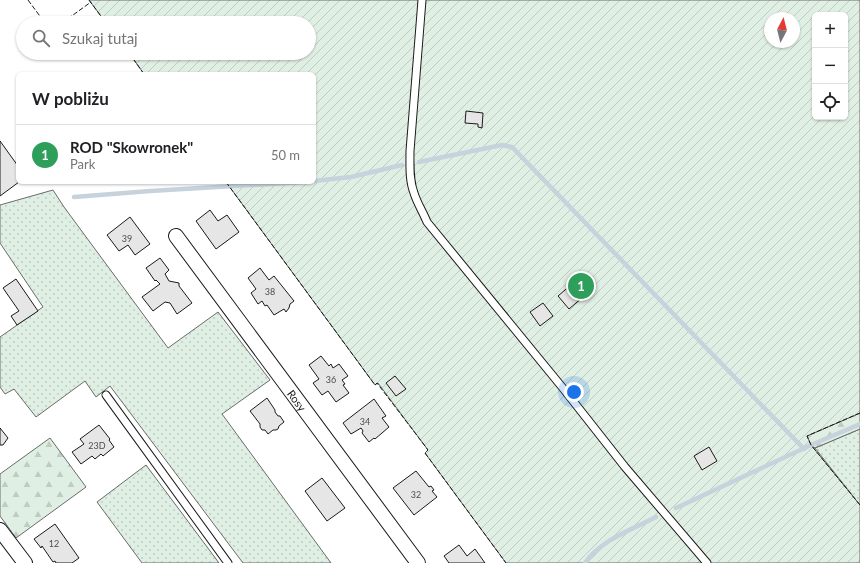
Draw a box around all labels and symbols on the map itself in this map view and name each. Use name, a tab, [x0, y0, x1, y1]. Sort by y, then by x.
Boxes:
north arrow	[764, 12, 800, 48]
house number: 39	[122, 233, 132, 244]
pin: 1	[568, 271, 594, 301]
house number: 38	[265, 286, 275, 297]
house number: 36	[326, 374, 336, 385]
your location	[564, 382, 584, 402]
street label: Rosy	[285, 387, 310, 413]
house number: 34	[360, 416, 370, 427]
house number: 23D	[88, 440, 106, 451]
house number: 32	[411, 489, 421, 500]
house number: 12	[49, 538, 59, 549]

